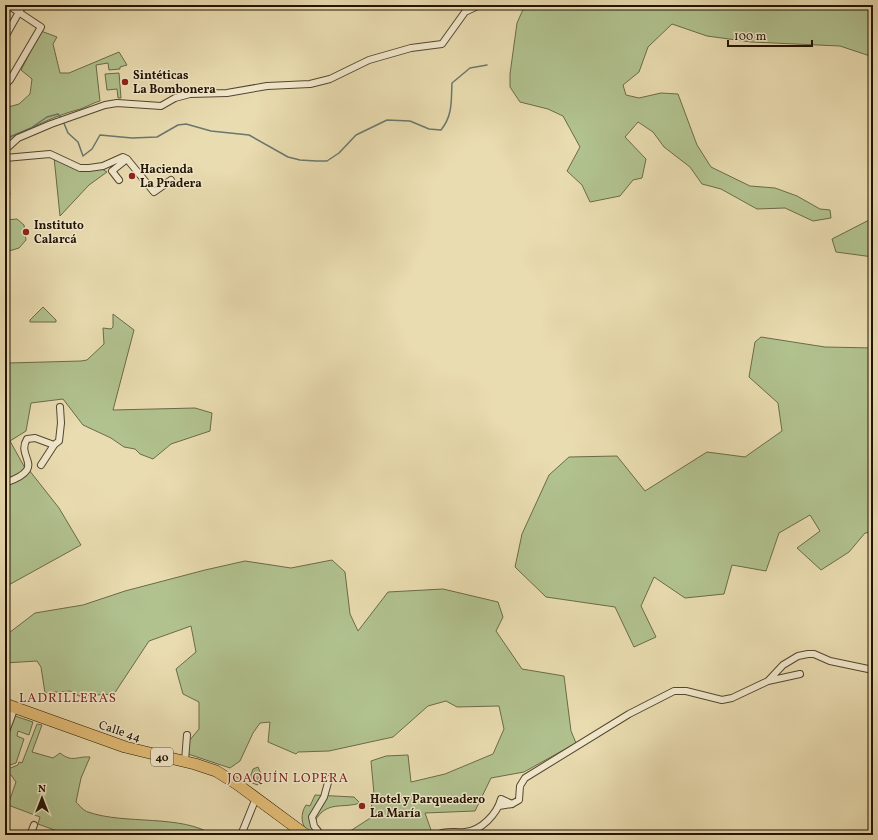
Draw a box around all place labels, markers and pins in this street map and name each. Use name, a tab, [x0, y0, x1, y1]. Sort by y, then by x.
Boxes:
place label: Sintéticas La Bombonera	[133, 68, 216, 98]
marker: Sintéticas La Bombonera	[120, 77, 130, 87]
place label: Hacienda La Pradera	[140, 162, 202, 192]
marker: Hacienda La Pradera	[127, 171, 137, 181]
place label: Instituto Calarcá	[34, 218, 84, 248]
marker: Instituto Calarcá	[21, 227, 31, 237]
place label: Hotel y Parqueadero La María	[370, 792, 485, 822]
marker: Hotel y Parqueadero La María	[357, 801, 367, 811]

